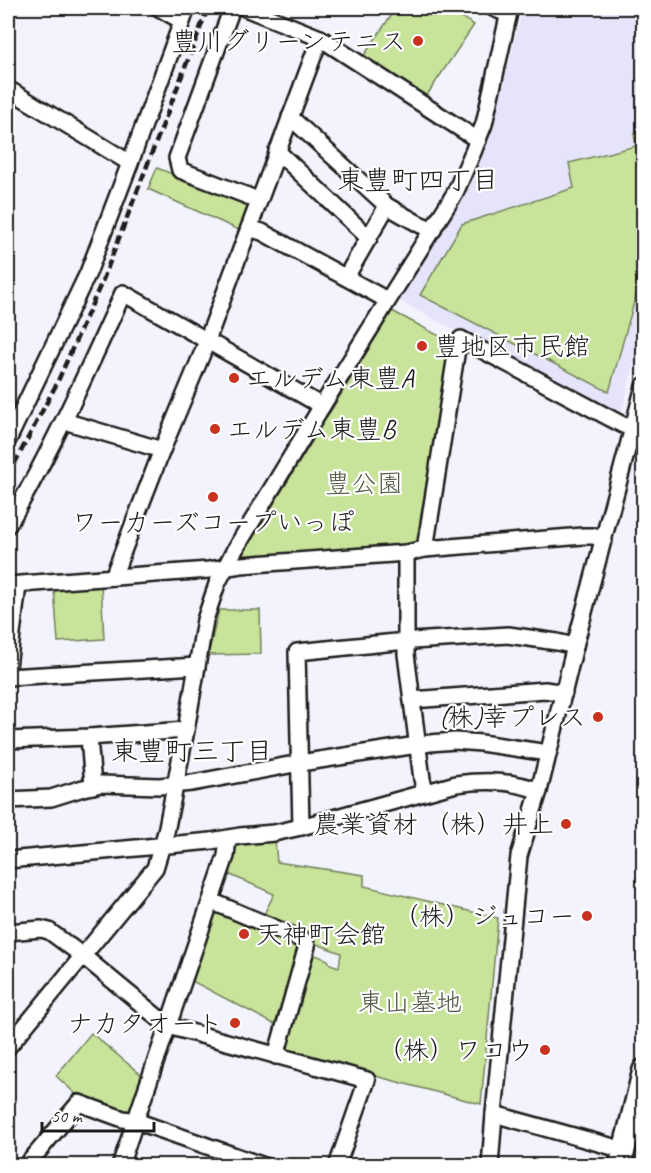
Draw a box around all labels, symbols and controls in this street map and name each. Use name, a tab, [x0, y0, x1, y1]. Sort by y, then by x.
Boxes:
place label: 豊川グリーンテニス	[171, 25, 406, 58]
marker: 豊川グリーンテニス	[411, 34, 425, 48]
district label: 東豊町四丁目	[337, 163, 499, 197]
place label: 豊地区市民館	[434, 330, 590, 363]
marker: 豊地区市民館	[415, 339, 429, 353]
place label: エルデム東豊A	[246, 362, 415, 395]
marker: エルデム東豊A	[227, 371, 241, 385]
place label: エルデム東豊B	[227, 413, 396, 446]
marker: エルデム東豊B	[208, 422, 222, 436]
park label: 豊公園	[325, 467, 403, 500]
marker: ワーカーズコープいっぽ	[206, 490, 220, 504]
place label: ワーカーズコープいっぽ	[72, 506, 354, 539]
place label: (株)幸プレス	[439, 701, 586, 734]
marker: (株)幸プレス	[591, 710, 605, 724]
district label: 東豊町三丁目	[111, 734, 273, 768]
place label: 農業資材 （株）井上	[314, 808, 554, 841]
marker: 農業資材 （株）井上	[559, 817, 573, 831]
place label: （株）ジュコー	[393, 900, 575, 933]
marker: （株）ジュコー	[580, 909, 594, 923]
place label: 天神町会館	[256, 918, 386, 951]
marker: 天神町会館	[237, 927, 251, 941]
park label: 東山墓地	[358, 986, 462, 1019]
place label: ナカタオート	[67, 1007, 223, 1040]
marker: ナカタオート	[228, 1016, 242, 1030]
place label: （株）ワコウ	[377, 1034, 533, 1067]
marker: （株）ワコウ	[538, 1043, 552, 1057]
scale bar	[42, 1095, 154, 1133]
text: 50 m	[51, 1105, 84, 1127]

